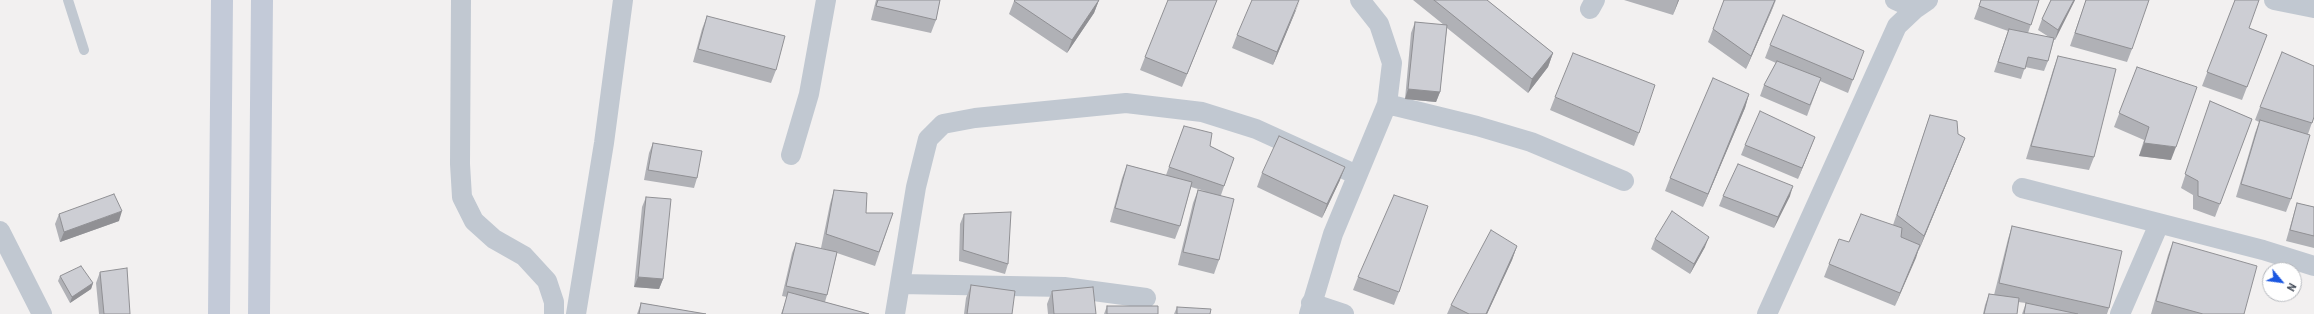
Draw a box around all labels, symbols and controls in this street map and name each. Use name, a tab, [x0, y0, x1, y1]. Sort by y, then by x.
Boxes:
north arrow	[2262, 262, 2302, 302]
text: N	[2285, 281, 2300, 294]

